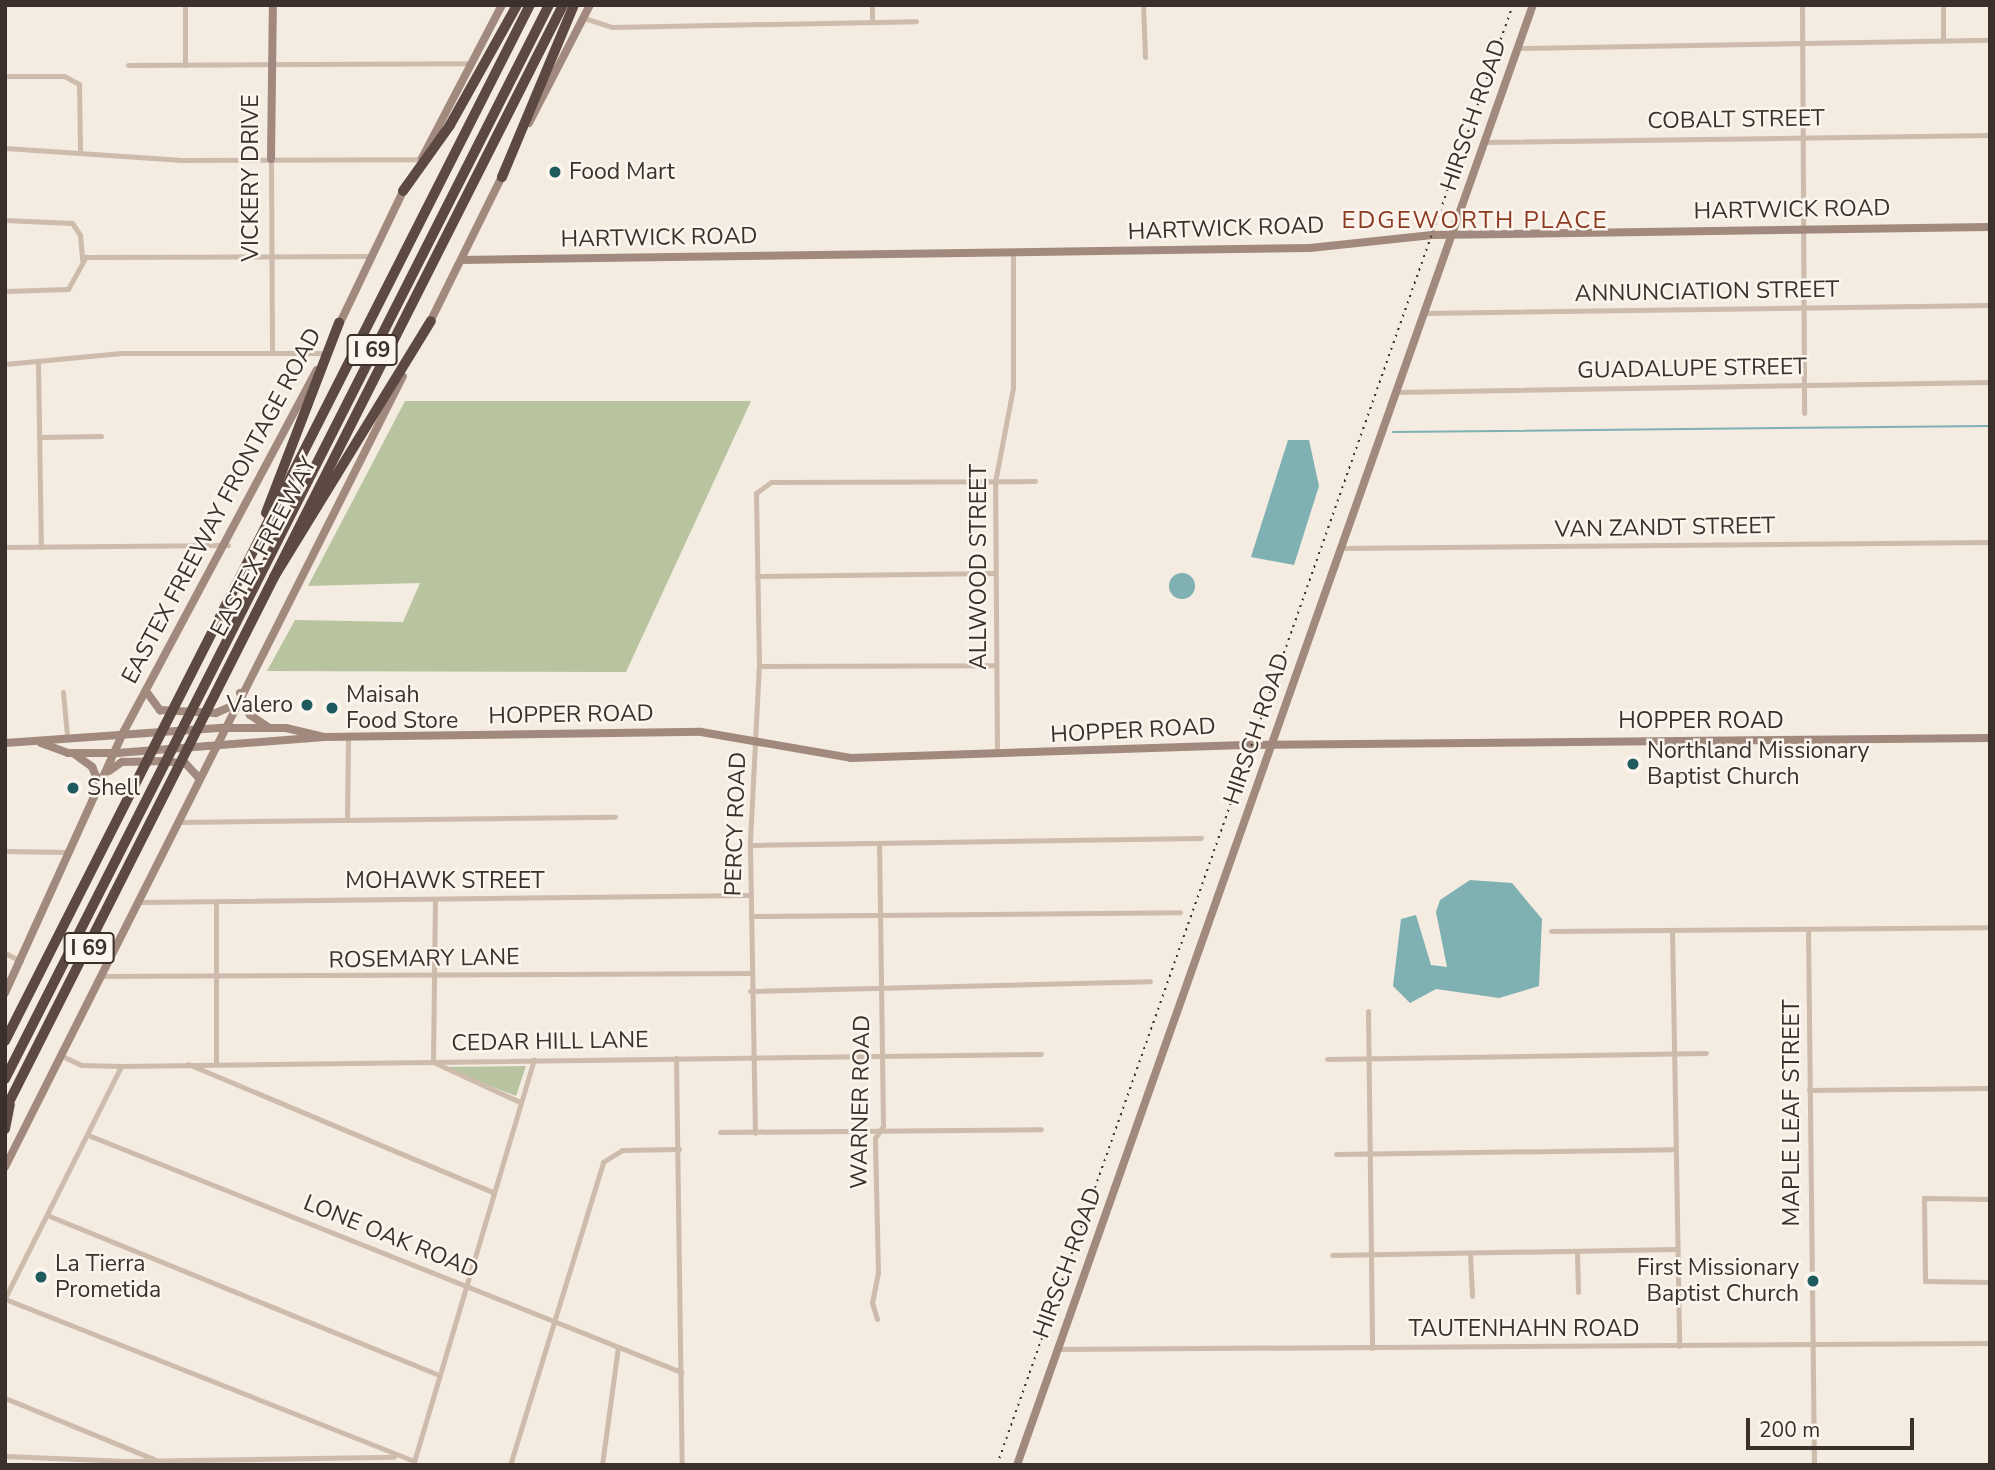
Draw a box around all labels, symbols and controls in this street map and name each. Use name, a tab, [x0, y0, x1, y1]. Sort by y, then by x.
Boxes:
street label: HIRSCH ROAD	[1435, 36, 1513, 194]
street label: VICKERY DRIVE	[237, 94, 265, 262]
street label: COBALT STREET	[1647, 105, 1825, 135]
place label: Food Mart	[569, 158, 675, 186]
marker: Food Mart	[547, 164, 563, 180]
street label: HARTWICK ROAD	[1693, 194, 1891, 226]
district label: EDGEWORTH PLACE	[1343, 207, 1607, 235]
street label: HARTWICK ROAD	[1127, 212, 1325, 246]
street label: HARTWICK ROAD	[560, 222, 758, 254]
street label: ANNUNCIATION STREET	[1574, 276, 1840, 308]
street label: EASTEX FREEWAY FRONTAGE ROAD	[116, 324, 328, 688]
road number: I 69	[346, 332, 398, 368]
street label: GUADALUPE STREET	[1577, 353, 1807, 385]
street label: EASTEX FREEWAY	[205, 453, 323, 641]
street label: ALLWOOD STREET	[965, 464, 993, 670]
street label: VAN ZANDT STREET	[1554, 512, 1776, 544]
street label: HIRSCH ROAD	[1218, 650, 1296, 808]
place label: Maisah Food Store	[346, 681, 458, 735]
place label: Valero	[226, 691, 293, 719]
marker: Valero	[299, 697, 315, 713]
marker: Maisah Food Store	[324, 700, 340, 716]
street label: HOPPER ROAD	[488, 700, 654, 730]
street label: HOPPER ROAD	[1618, 707, 1784, 735]
street label: HOPPER ROAD	[1050, 713, 1216, 749]
place label: Northland Missionary Baptist Church	[1647, 737, 1869, 791]
street label: PERCY ROAD	[720, 751, 752, 897]
marker: Northland Missionary Baptist Church	[1625, 756, 1641, 772]
place label: Shell	[87, 774, 140, 802]
marker: Shell	[65, 780, 81, 796]
street label: MOHAWK STREET	[345, 867, 545, 895]
road number: I 69	[63, 930, 115, 965]
street label: ROSEMARY LANE	[328, 944, 520, 974]
street label: MAPLE LEAF STREET	[1778, 999, 1806, 1227]
street label: WARNER ROAD	[846, 1015, 876, 1189]
street label: CEDAR HILL LANE	[451, 1026, 649, 1058]
street label: HIRSCH ROAD	[1028, 1184, 1108, 1342]
street label: LONE OAK ROAD	[299, 1189, 483, 1285]
place label: La Tierra Prometida	[55, 1250, 161, 1304]
place label: First Missionary Baptist Church	[1637, 1254, 1799, 1308]
marker: La Tierra Prometida	[33, 1269, 49, 1285]
marker: First Missionary Baptist Church	[1805, 1273, 1821, 1289]
street label: TAUTENHAHN ROAD	[1409, 1315, 1639, 1343]
scale bar	[1750, 1404, 1918, 1448]
text: 200 m	[1759, 1416, 1820, 1444]

